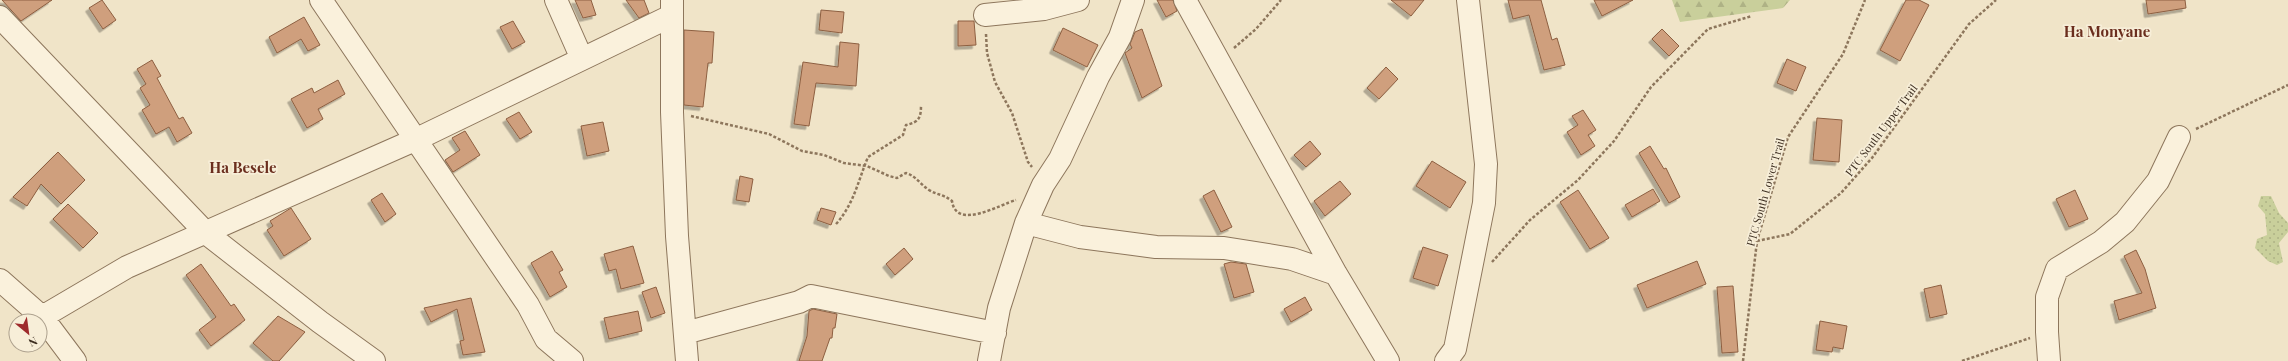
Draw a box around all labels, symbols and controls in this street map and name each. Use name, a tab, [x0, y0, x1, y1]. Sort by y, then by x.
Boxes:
district label: Ha Monyane	[2064, 21, 2151, 41]
street label: PTC South Upper Trail	[1841, 81, 1921, 179]
street label: PTC South Lower Trail	[1742, 136, 1788, 248]
district label: Ha Besele	[209, 157, 277, 177]
north arrow	[8, 313, 48, 353]
text: N	[26, 334, 40, 351]

